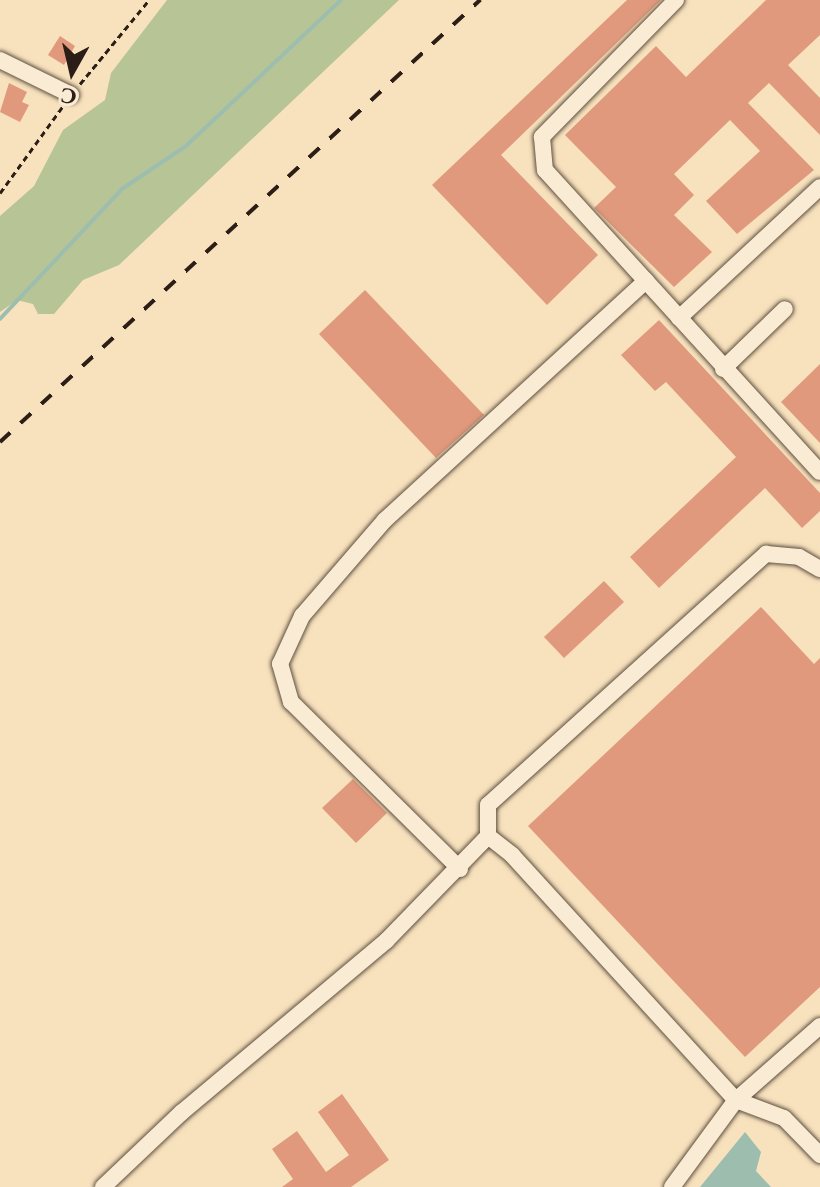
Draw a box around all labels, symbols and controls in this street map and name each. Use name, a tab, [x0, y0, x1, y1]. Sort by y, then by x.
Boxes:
north arrow	[32, 32, 112, 112]
text: С	[59, 81, 78, 112]

